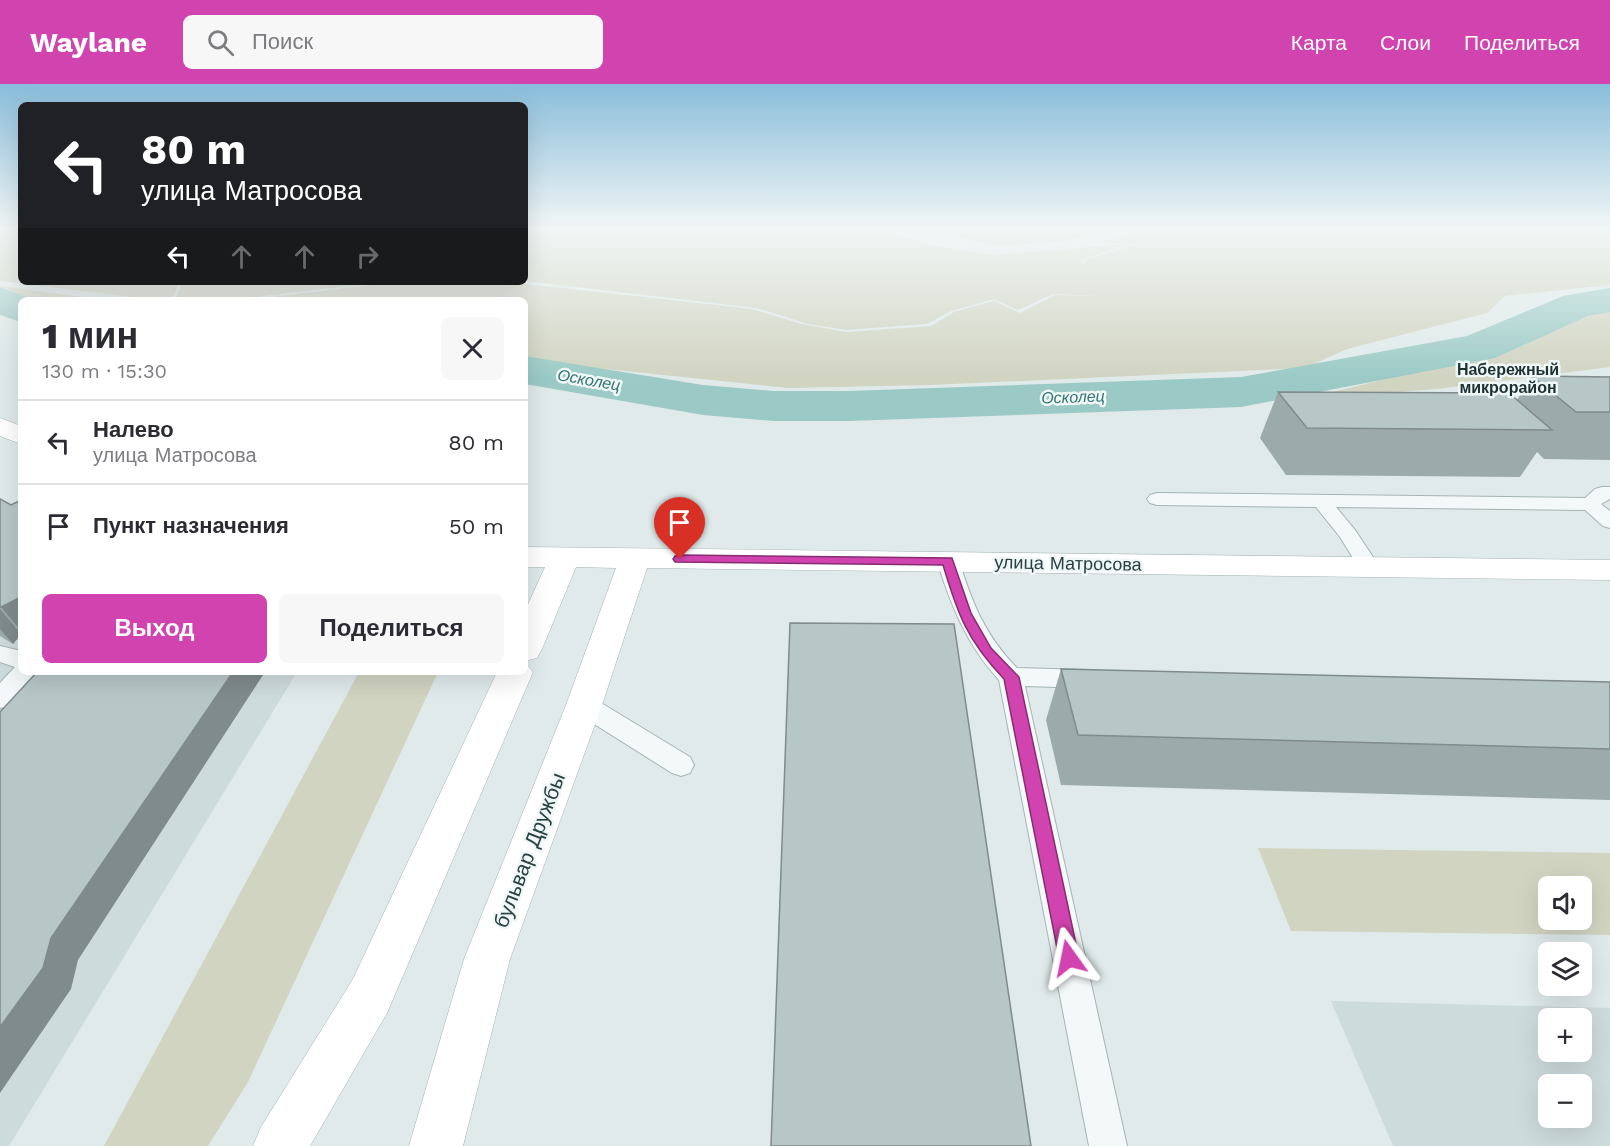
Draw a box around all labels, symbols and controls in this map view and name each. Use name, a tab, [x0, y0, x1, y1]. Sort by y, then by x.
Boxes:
search box	[183, 15, 603, 69]
text: Waylane	[30, 26, 147, 59]
icon: search	[204, 26, 237, 59]
text: Поиск	[252, 29, 313, 54]
text: Карта	[1291, 30, 1347, 55]
text: Слои	[1380, 30, 1431, 55]
text: Поделиться	[1464, 30, 1580, 55]
text: 80 m	[141, 125, 246, 174]
icon: left	[42, 126, 120, 204]
text: улица Матросова	[141, 175, 362, 207]
icon: left	[162, 240, 195, 273]
icon: ahead	[225, 240, 258, 273]
icon: ahead	[288, 240, 321, 273]
icon: right	[351, 240, 384, 273]
text: 1 мин	[42, 315, 138, 357]
button: close	[441, 317, 504, 380]
text: 130 m · 15:30	[42, 359, 167, 383]
district label: Набережный микрорайон	[1457, 360, 1559, 397]
water label: Осколец	[556, 365, 622, 395]
water label: Осколец	[1041, 386, 1105, 408]
text: Налево	[93, 417, 174, 442]
icon: left	[42, 426, 75, 459]
text: 80 m	[448, 430, 504, 455]
text: улица Матросова	[93, 443, 257, 467]
pin	[654, 497, 705, 559]
icon: arrive	[663, 506, 696, 539]
icon: arrive	[42, 510, 75, 543]
text: Пункт назначения	[93, 513, 289, 538]
text: 50 m	[449, 514, 504, 539]
street label: улица Матросова	[994, 551, 1143, 575]
button: Выход	[42, 594, 267, 663]
button: Поделиться	[279, 594, 504, 663]
street label: бульвар Дружбы	[488, 769, 570, 931]
map controls	[1538, 876, 1592, 1128]
button: sound	[1538, 876, 1592, 930]
position arrow	[1037, 926, 1101, 990]
button: layers	[1538, 942, 1592, 996]
button: +	[1538, 1008, 1592, 1062]
button: −	[1538, 1074, 1592, 1128]

